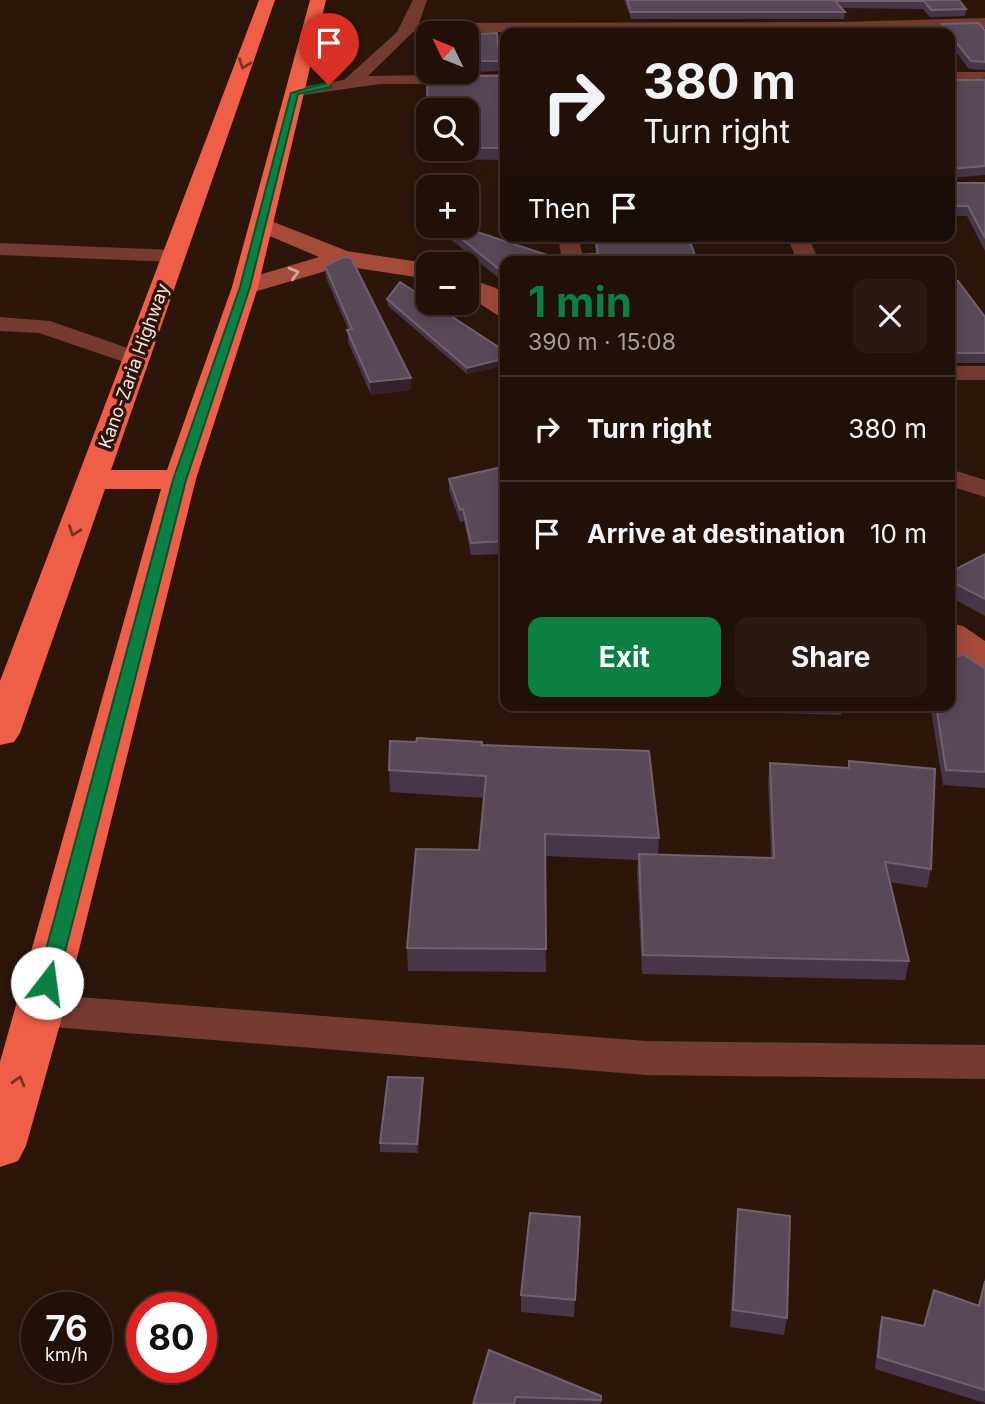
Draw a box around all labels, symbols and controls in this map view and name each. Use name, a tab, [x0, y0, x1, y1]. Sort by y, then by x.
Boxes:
pin	[299, 13, 359, 85]
north arrow	[416, 21, 480, 84]
map controls	[416, 21, 479, 315]
icon: arrive	[310, 24, 348, 62]
text: 380 m	[643, 52, 796, 111]
icon: right	[528, 56, 619, 147]
one-way arrow	[238, 58, 252, 70]
button: search	[416, 98, 479, 161]
text: Turn right	[643, 112, 790, 151]
button: +	[416, 175, 479, 238]
icon: arrive	[605, 189, 643, 227]
text: Then	[528, 193, 591, 224]
button: −	[416, 252, 479, 315]
one-way arrow	[287, 266, 299, 281]
text: 1 min	[528, 276, 632, 327]
button: close	[853, 279, 927, 353]
street label: Kano-Zaria Highway	[94, 280, 173, 451]
text: 390 m · 15:08	[528, 328, 676, 356]
icon: right	[528, 410, 566, 448]
text: Turn right	[587, 413, 712, 444]
text: 380 m	[848, 413, 927, 444]
icon: arrive	[528, 515, 566, 553]
text: Arrive at destination	[587, 518, 846, 549]
text: 10 m	[870, 518, 927, 549]
one-way arrow	[68, 525, 82, 537]
button: Exit	[528, 617, 721, 697]
button: Share	[735, 617, 927, 697]
position arrow	[10, 946, 84, 1020]
one-way arrow	[11, 1075, 26, 1087]
speed limit sign: 80	[126, 1292, 217, 1383]
text: 76	[45, 1307, 88, 1349]
text: km/h	[45, 1344, 88, 1365]

